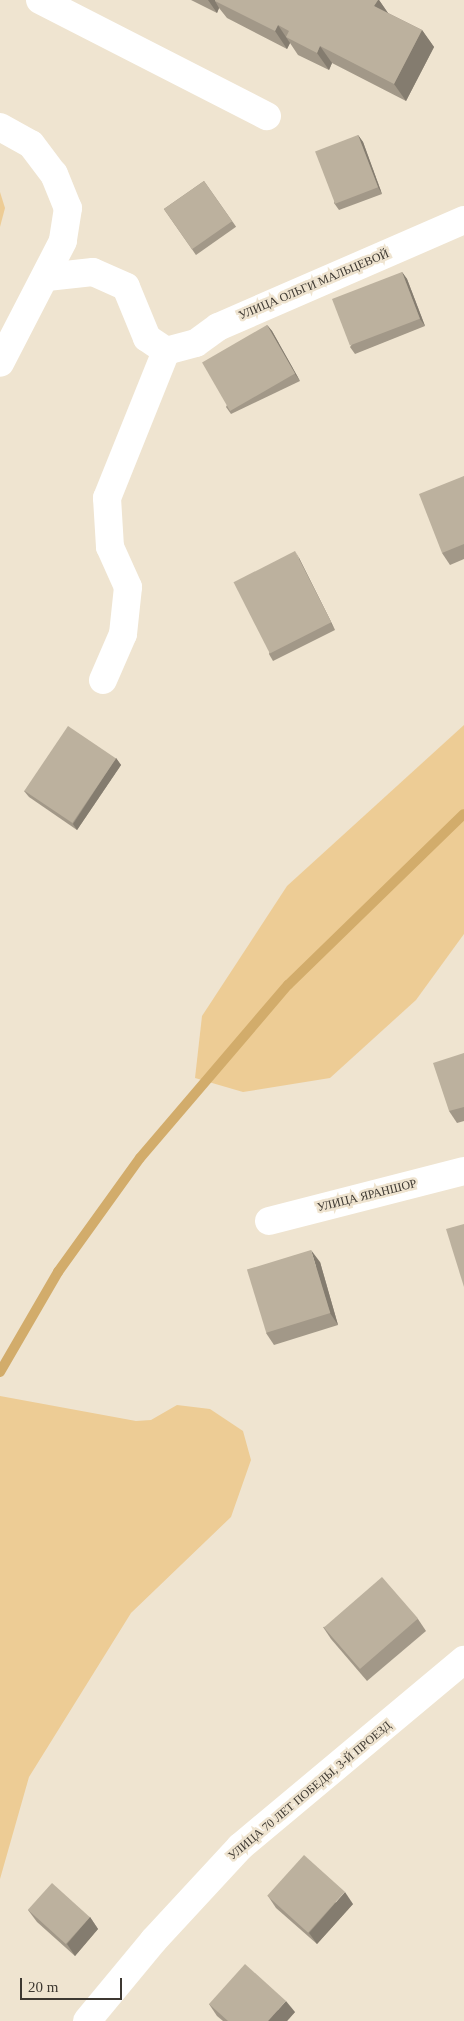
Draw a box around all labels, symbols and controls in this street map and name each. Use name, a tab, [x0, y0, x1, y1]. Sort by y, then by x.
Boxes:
street label: УЛИЦА ОЛЬГИ МАЛЬЦЕВОЙ	[237, 247, 391, 323]
street label: УЛИЦА ЯРАНШОР	[316, 1177, 418, 1215]
street label: УЛИЦА 70 ЛЕТ ПОБЕДЫ, 3-Й ПРОЕЗД	[226, 1719, 394, 1863]
scale bar	[22, 1968, 125, 2000]
text: 20 m	[28, 1979, 58, 1995]

